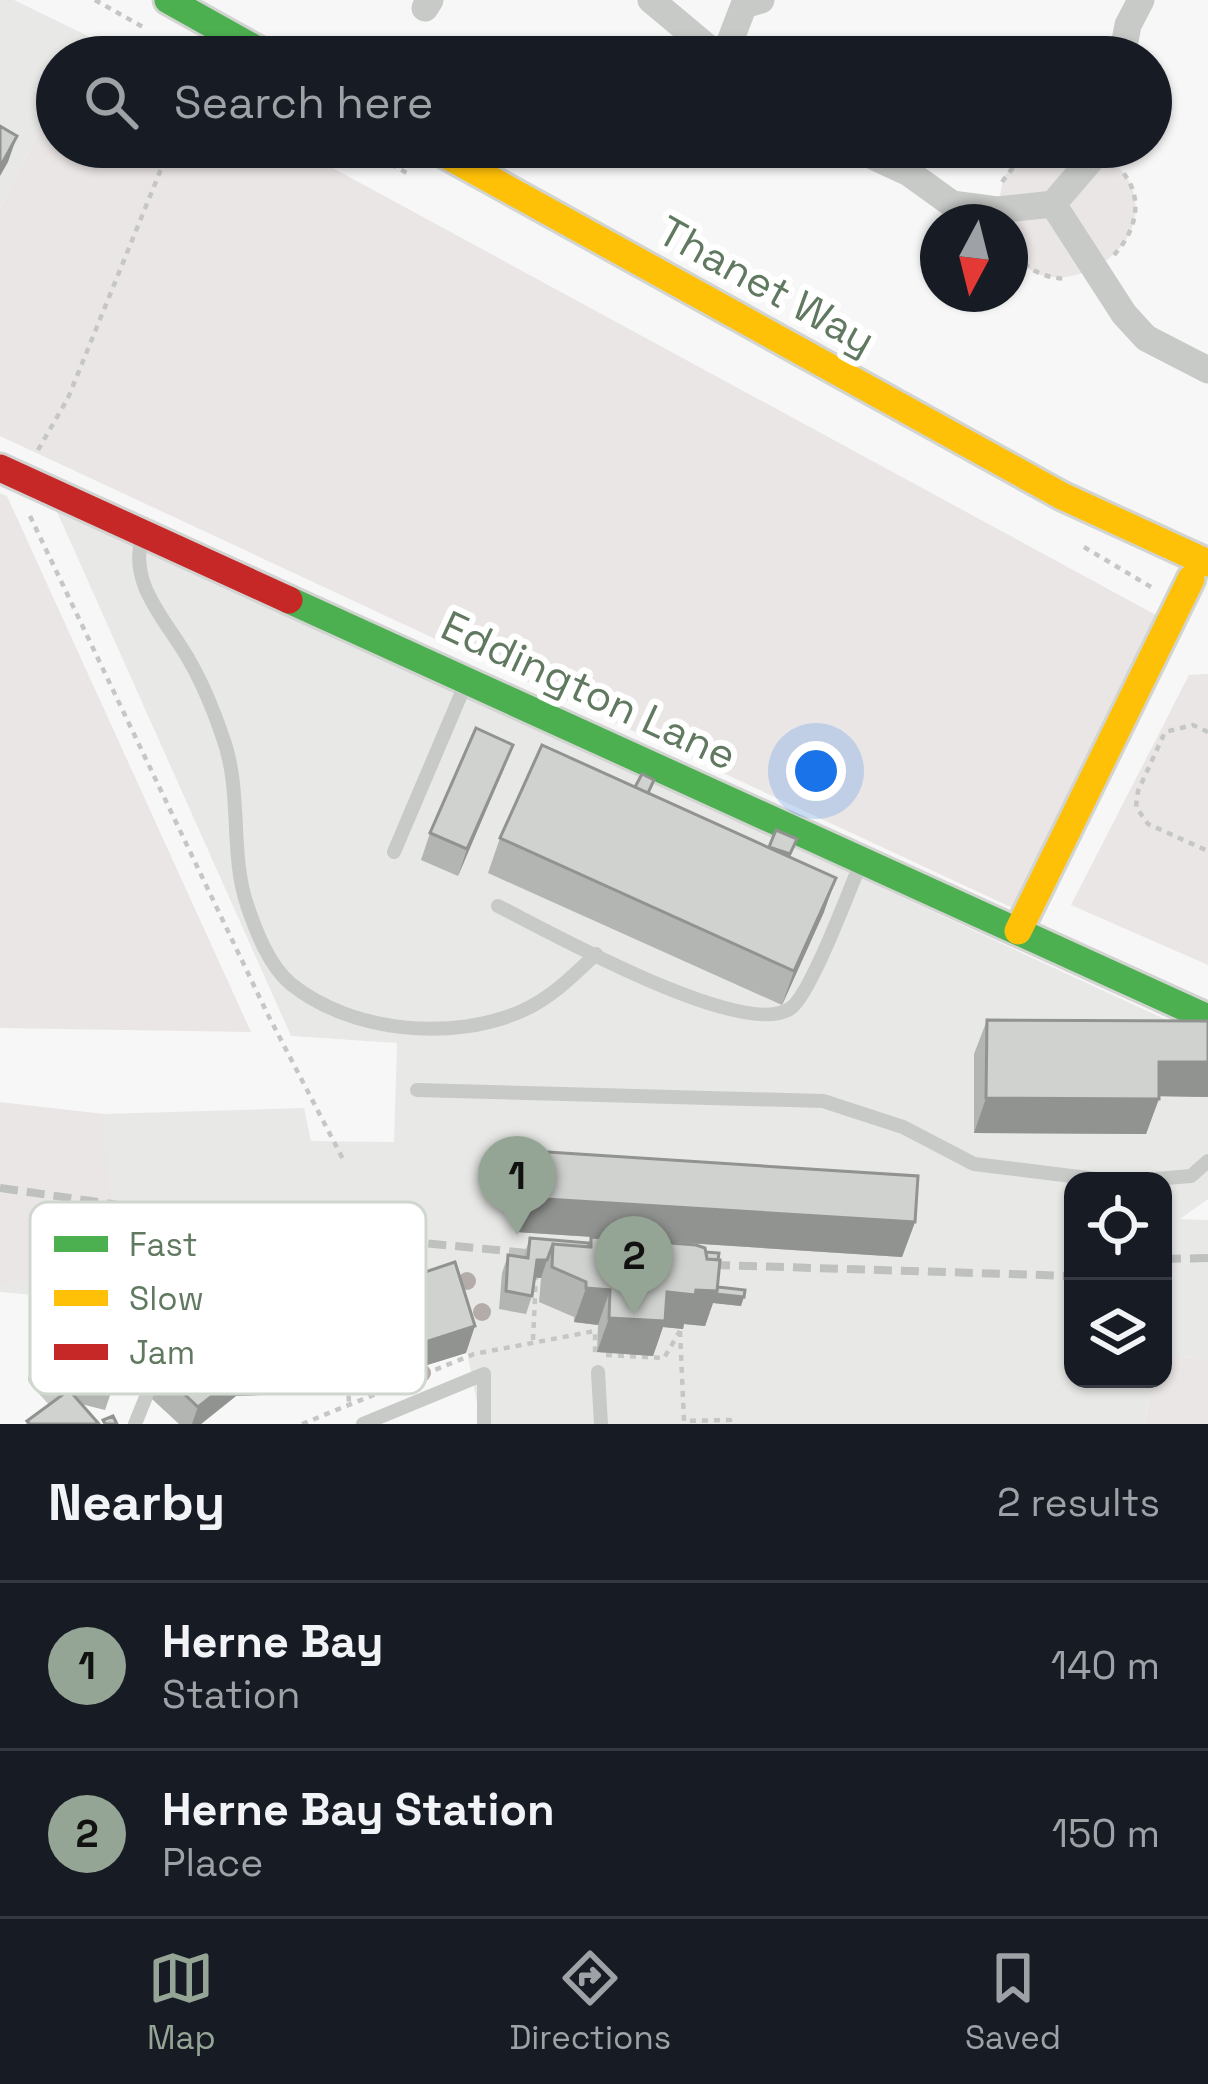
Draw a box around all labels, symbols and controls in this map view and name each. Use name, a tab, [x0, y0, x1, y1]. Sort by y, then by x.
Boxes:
search box	[36, 36, 1172, 168]
icon: search	[78, 69, 144, 135]
text: Search here	[174, 74, 433, 131]
street label: Thanet Way	[649, 204, 884, 367]
north arrow	[920, 204, 1028, 312]
street label: Eddington Lane	[433, 599, 745, 782]
your location	[786, 741, 846, 801]
pin: 1	[478, 1136, 556, 1235]
map controls	[1064, 1172, 1172, 1388]
button: locate	[1064, 1172, 1172, 1280]
legend	[30, 1202, 426, 1394]
pin: 2	[595, 1216, 673, 1315]
text: Fast	[129, 1224, 198, 1266]
text: Slow	[129, 1278, 204, 1320]
button: layers	[1064, 1280, 1172, 1388]
text: Jam	[129, 1332, 195, 1374]
text: Nearby	[48, 1470, 225, 1535]
text: 2 results	[997, 1478, 1160, 1527]
text: Herne Bay	[162, 1613, 383, 1670]
text: 1	[78, 1641, 96, 1690]
text: 140 m	[1051, 1641, 1160, 1690]
text: Station	[162, 1670, 300, 1719]
text: Herne Bay Station	[162, 1781, 555, 1838]
text: 2	[75, 1809, 99, 1858]
text: 150 m	[1052, 1809, 1160, 1858]
text: Place	[162, 1838, 263, 1887]
tab: Map	[147, 1945, 216, 2059]
tab: Directions	[509, 1945, 671, 2059]
tab: Saved	[965, 1945, 1061, 2059]

